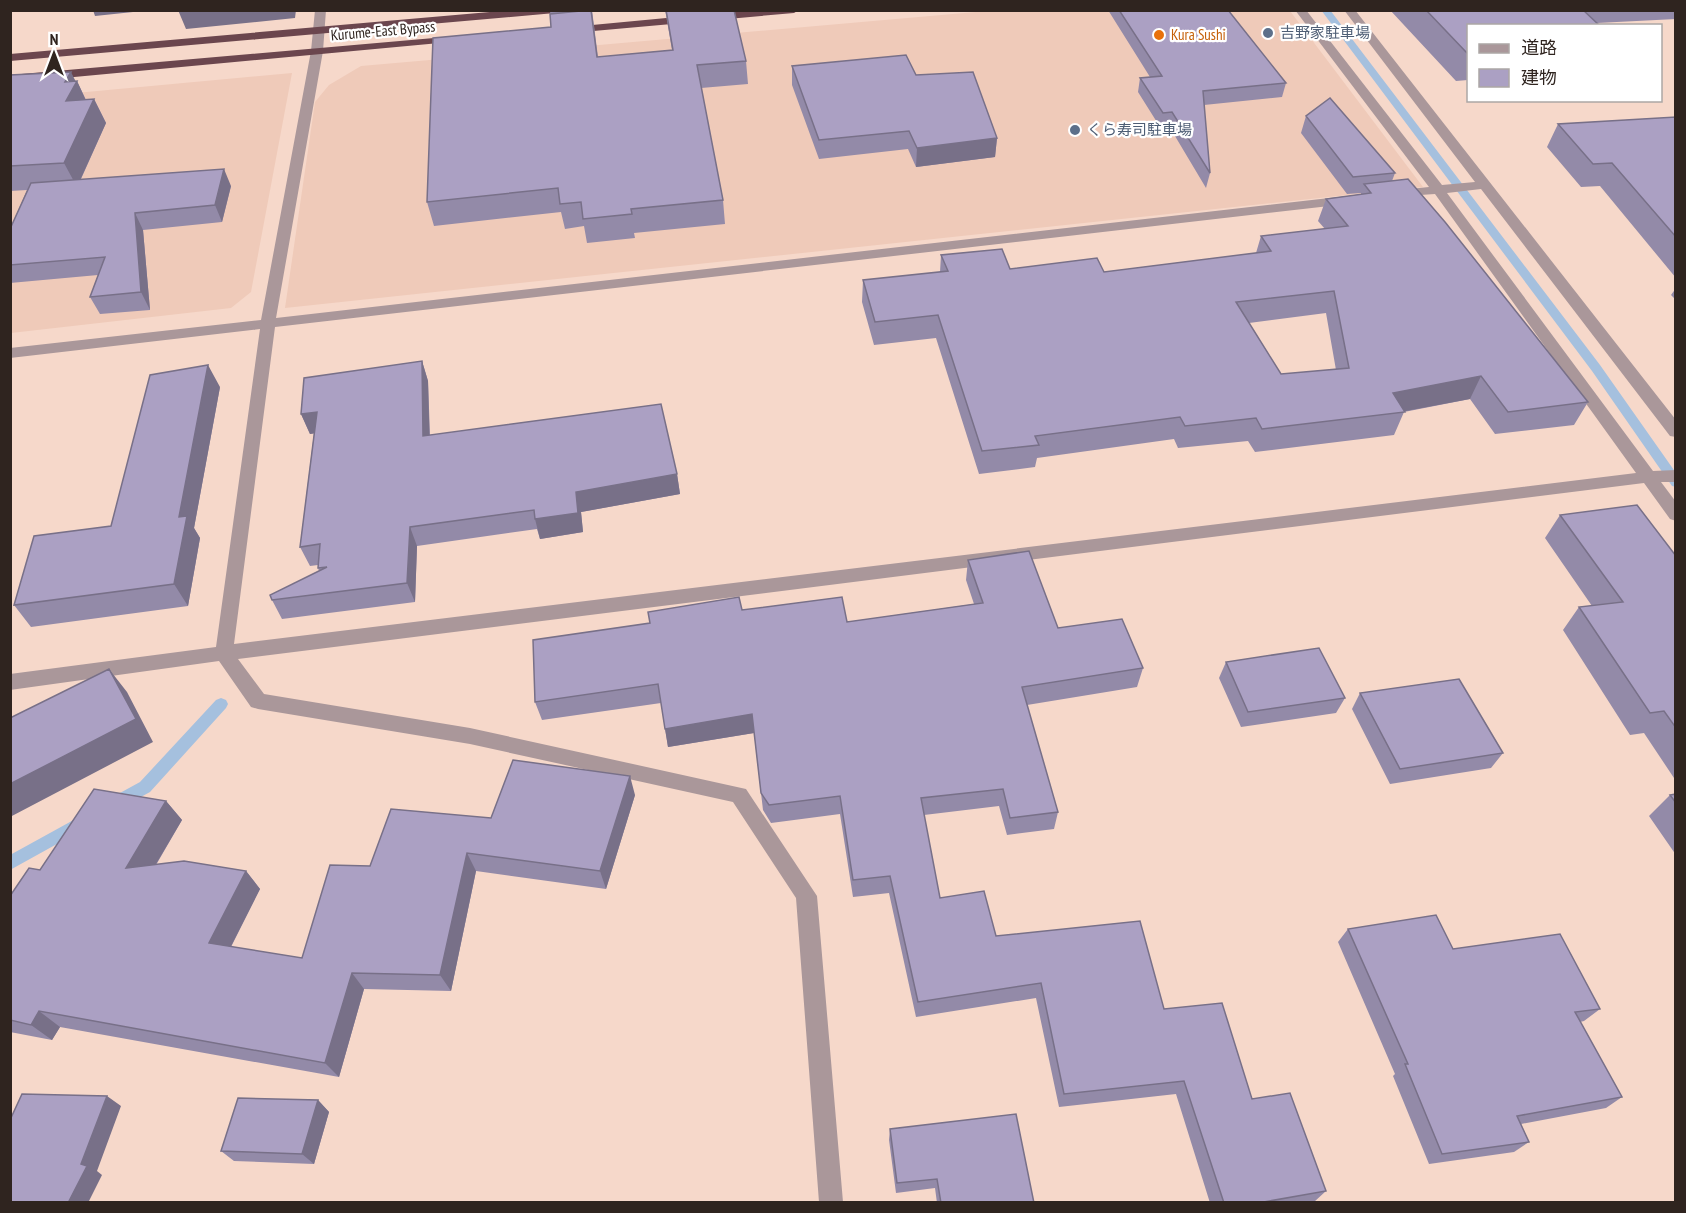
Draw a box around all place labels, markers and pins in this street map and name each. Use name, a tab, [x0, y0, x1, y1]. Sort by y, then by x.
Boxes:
place label: 吉野家駐車場	[1280, 23, 1370, 42]
place label: Kura Sushi	[1171, 25, 1226, 44]
marker: 吉野家駐車場	[1261, 26, 1275, 40]
marker: Kura Sushi	[1152, 28, 1166, 42]
place label: くら寿司駐車場	[1087, 120, 1192, 139]
marker: くら寿司駐車場	[1068, 123, 1082, 137]

